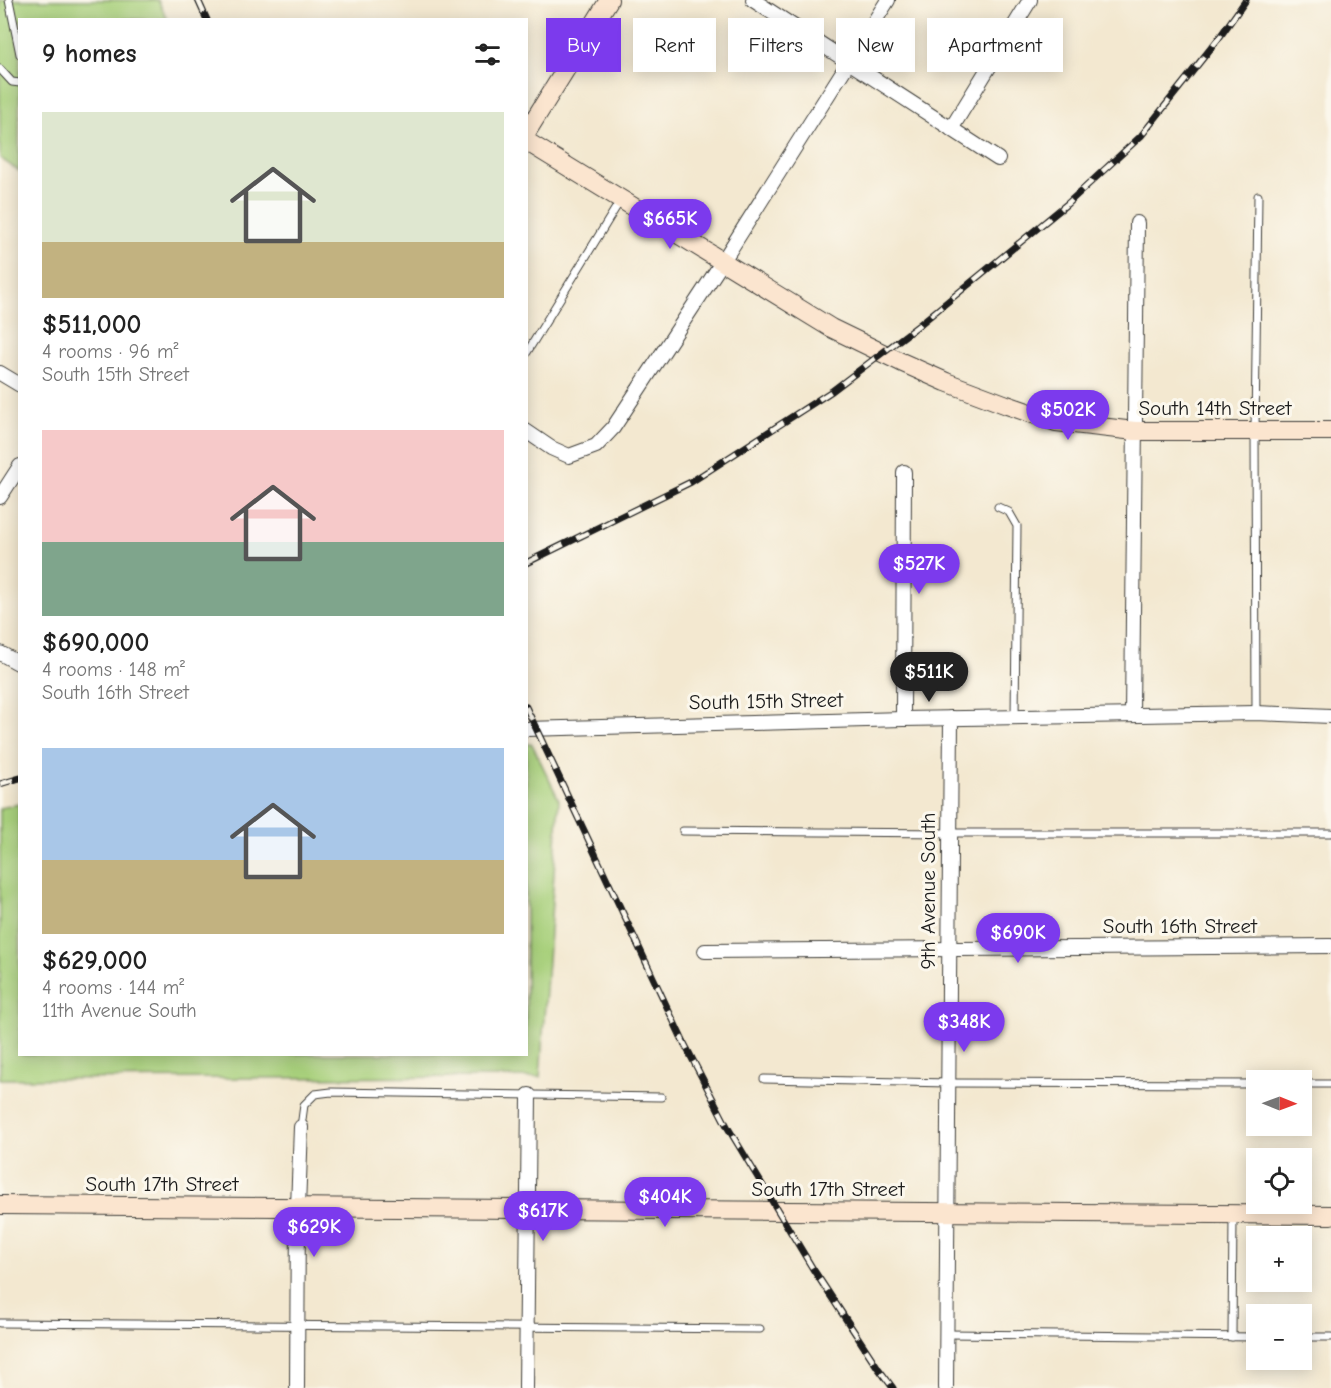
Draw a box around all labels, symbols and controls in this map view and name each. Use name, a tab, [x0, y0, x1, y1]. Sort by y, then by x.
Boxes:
chip: Buy	[546, 18, 621, 72]
chip: Rent	[633, 18, 716, 72]
chip: Filters	[728, 18, 824, 72]
chip: New	[836, 18, 915, 72]
chip: Apartment	[927, 18, 1063, 72]
icon: filters	[471, 38, 504, 71]
text: 9 homes	[42, 39, 137, 69]
icon: home	[219, 151, 327, 259]
pin: $665K	[628, 199, 712, 250]
text: $665K	[643, 207, 697, 230]
text: $511,000	[42, 310, 141, 340]
text: 4 rooms · 96 m²	[42, 340, 179, 363]
text: South 15th Street	[42, 363, 189, 386]
pin: $502K	[1026, 390, 1110, 441]
street label: South 14th Street	[1138, 396, 1292, 420]
text: $502K	[1040, 398, 1096, 421]
icon: home	[219, 469, 327, 577]
pin: $527K	[877, 544, 961, 595]
text: $527K	[893, 552, 945, 575]
text: $690,000	[42, 628, 149, 658]
pin: $511K	[887, 652, 971, 703]
text: 4 rooms · 148 m²	[42, 658, 185, 681]
text: $511K	[904, 660, 954, 683]
text: South 16th Street	[42, 681, 189, 704]
street label: South 15th Street	[689, 688, 844, 714]
icon: home	[219, 787, 327, 895]
street label: 9th Avenue South	[916, 812, 940, 970]
pin: $690K	[976, 913, 1060, 964]
street label: South 16th Street	[1103, 914, 1258, 938]
text: $690K	[990, 921, 1046, 944]
text: $629,000	[42, 946, 147, 976]
text: 4 rooms · 144 m²	[42, 976, 184, 999]
text: 11th Avenue South	[42, 999, 197, 1022]
pin: $348K	[922, 1002, 1006, 1053]
text: $348K	[938, 1010, 990, 1033]
north arrow	[1246, 1070, 1312, 1136]
map controls	[1246, 1070, 1312, 1370]
button: locate	[1246, 1148, 1312, 1214]
street label: South 17th Street	[86, 1172, 239, 1196]
pin: $404K	[623, 1177, 707, 1228]
street label: South 17th Street	[752, 1177, 905, 1201]
text: $404K	[638, 1185, 692, 1208]
pin: $617K	[501, 1191, 585, 1242]
text: $617K	[518, 1199, 568, 1222]
pin: $629K	[272, 1207, 356, 1258]
text: $629K	[287, 1215, 341, 1238]
button: +	[1246, 1226, 1312, 1292]
button: −	[1246, 1304, 1312, 1370]

